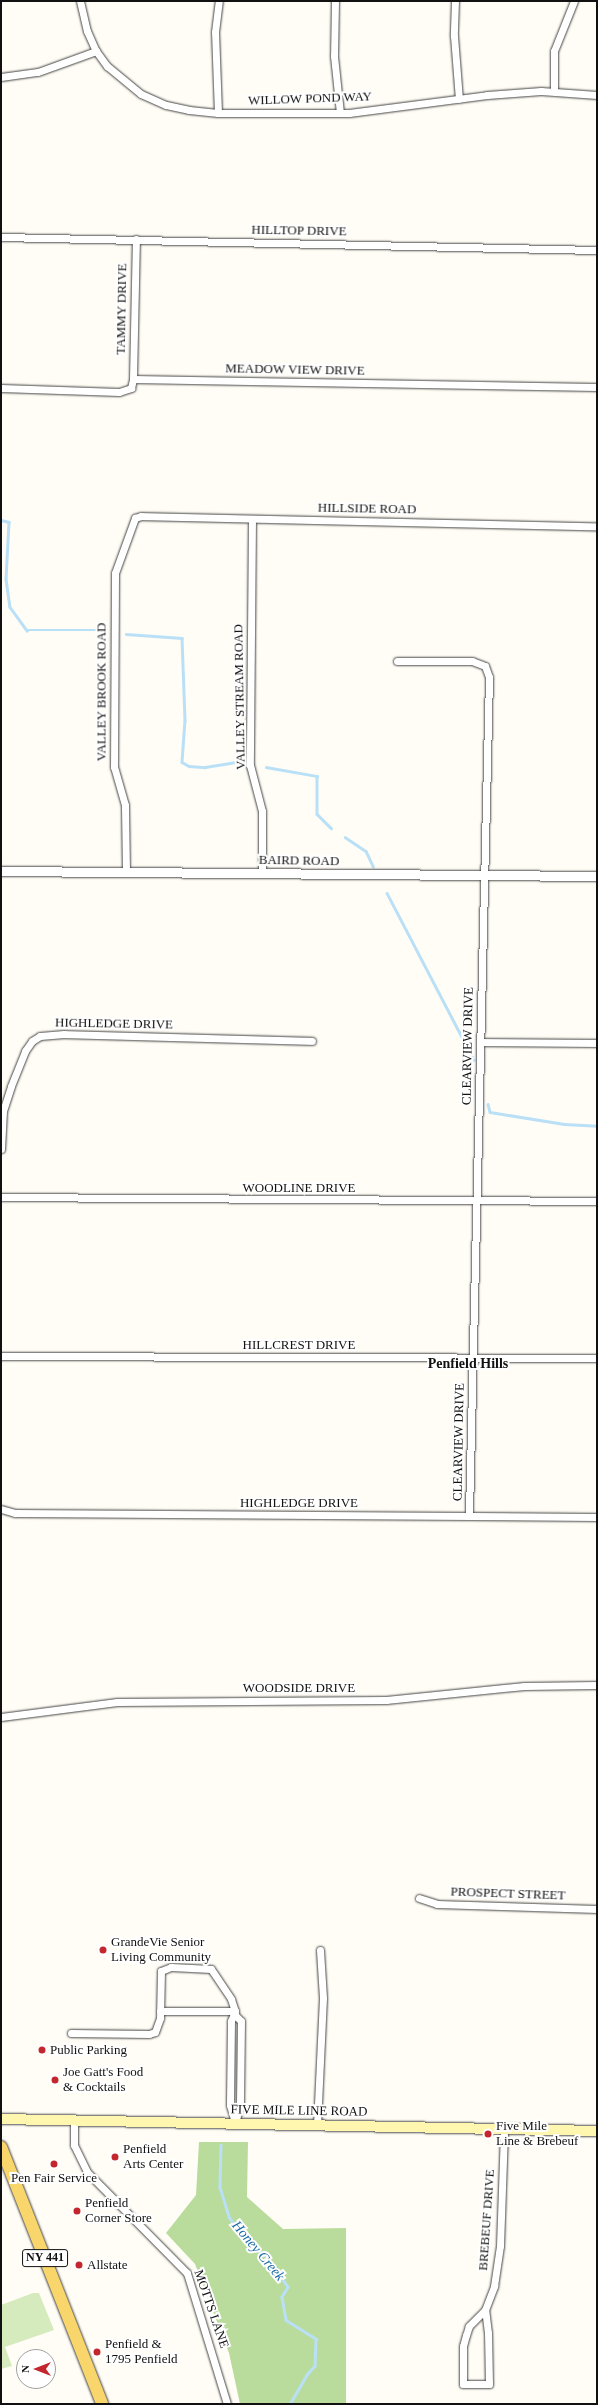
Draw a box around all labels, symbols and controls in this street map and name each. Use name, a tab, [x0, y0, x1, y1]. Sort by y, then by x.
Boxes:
street label: WILLOW POND WAY	[248, 89, 372, 109]
street label: HILLTOP DRIVE	[251, 222, 347, 240]
street label: TAMMY DRIVE	[113, 263, 131, 355]
street label: MEADOW VIEW DRIVE	[225, 361, 365, 379]
street label: HILLSIDE ROAD	[318, 500, 416, 518]
street label: VALLEY BROOK ROAD	[94, 622, 110, 762]
street label: VALLEY STREAM ROAD	[231, 624, 249, 770]
street label: BAIRD ROAD	[259, 852, 339, 870]
street label: CLEARVIEW DRIVE	[459, 987, 477, 1105]
street label: HIGHLEDGE DRIVE	[55, 1015, 173, 1033]
street label: WOODLINE DRIVE	[242, 1180, 356, 1196]
street label: HILLCREST DRIVE	[242, 1337, 356, 1353]
district label: Penfield Hills	[428, 1356, 508, 1372]
street label: CLEARVIEW DRIVE	[450, 1383, 468, 1501]
street label: HIGHLEDGE DRIVE	[240, 1495, 358, 1511]
street label: WOODSIDE DRIVE	[243, 1680, 355, 1696]
street label: PROSPECT STREET	[450, 1884, 566, 1904]
place label: GrandeVie Senior Living Community	[111, 1935, 211, 1966]
marker: GrandeVie Senior Living Community	[98, 1945, 108, 1955]
place label: Public Parking	[50, 2042, 127, 2058]
marker: Public Parking	[37, 2045, 47, 2055]
place label: Joe Gatt's Food & Cocktails	[63, 2065, 143, 2096]
marker: Joe Gatt's Food & Cocktails	[50, 2075, 60, 2085]
street label: FIVE MILE LINE ROAD	[230, 2102, 368, 2120]
place label: Five Mile Line & Brebeuf	[496, 2119, 578, 2150]
marker: Five Mile Line & Brebeuf	[483, 2129, 493, 2139]
place label: Penfield Arts Center	[123, 2142, 183, 2173]
marker: Penfield Arts Center	[110, 2152, 120, 2162]
marker: Pen Fair Service	[49, 2159, 59, 2169]
street label: BREBEUF DRIVE	[476, 2169, 498, 2271]
place label: Pen Fair Service	[11, 2170, 97, 2186]
place label: Penfield Corner Store	[85, 2196, 152, 2227]
marker: Penfield Corner Store	[72, 2206, 82, 2216]
water label: Honey Creek	[228, 2218, 288, 2284]
road number: NY 441	[21, 2248, 69, 2268]
place label: Allstate	[87, 2257, 127, 2273]
marker: Allstate	[74, 2260, 84, 2270]
street label: MOTTS LANE	[190, 2268, 232, 2350]
place label: Penfield & 1795 Penfield	[105, 2337, 178, 2368]
marker: Penfield & 1795 Penfield	[92, 2347, 102, 2357]
north arrow	[16, 2349, 56, 2389]
text: N	[19, 2365, 31, 2373]

